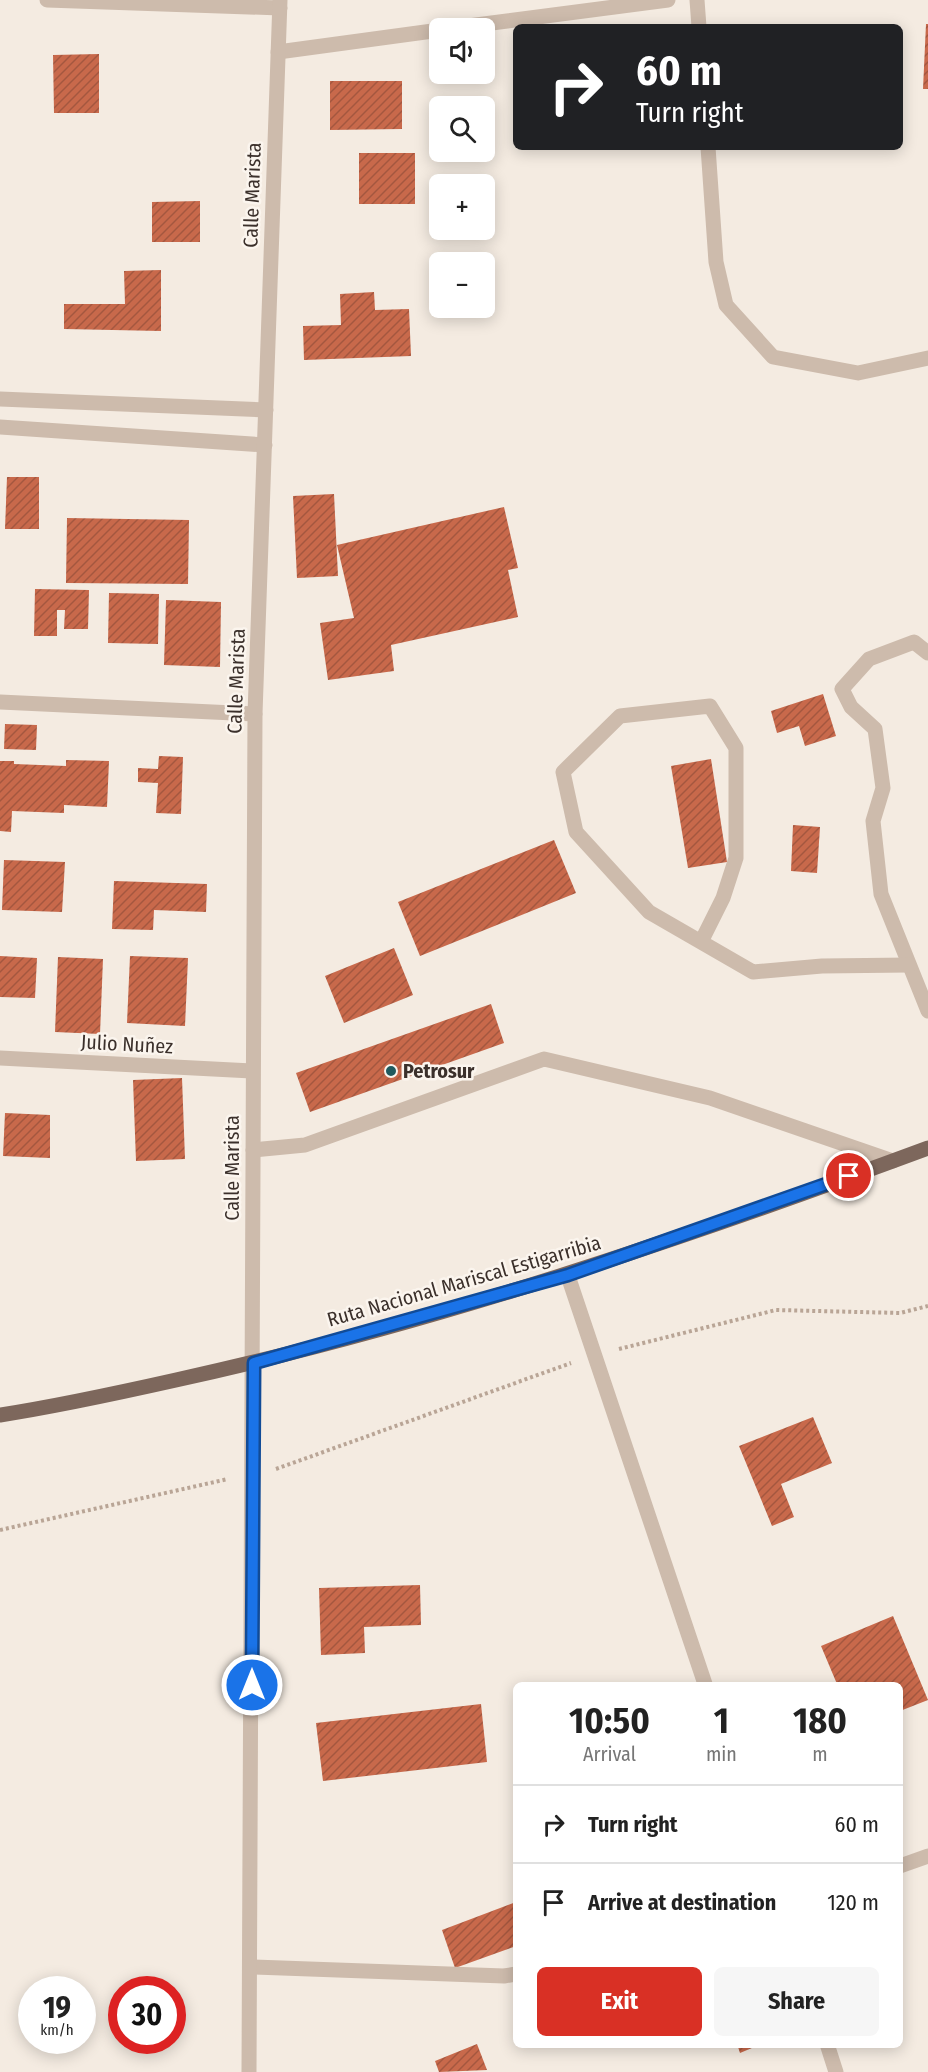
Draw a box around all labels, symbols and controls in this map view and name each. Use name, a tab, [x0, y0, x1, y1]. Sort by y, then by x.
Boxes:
map controls	[429, 18, 495, 318]
button: sound	[429, 18, 495, 84]
text: 60 m	[636, 46, 722, 96]
icon: right	[537, 48, 615, 126]
button: search	[429, 96, 495, 162]
text: Turn right	[636, 97, 744, 129]
street label: Calle Marista	[238, 142, 266, 248]
button: +	[429, 174, 495, 240]
button: −	[429, 252, 495, 318]
street label: Calle Marista	[222, 628, 250, 734]
street label: Julio Nuñez	[80, 1030, 174, 1058]
place label: Petrosur	[403, 1059, 475, 1083]
marker: Petrosur	[384, 1064, 398, 1078]
street label: Calle Marista	[220, 1115, 244, 1221]
pin	[823, 1150, 874, 1201]
icon: arrive	[832, 1159, 865, 1192]
street label: Ruta Nacional Mariscal Estigarribia	[324, 1230, 604, 1332]
position arrow	[220, 1653, 284, 1717]
text: 10:50	[569, 1699, 650, 1743]
text: 1	[714, 1699, 729, 1743]
text: 180	[793, 1699, 847, 1743]
text: Arrival	[583, 1742, 636, 1766]
text: min	[706, 1742, 737, 1766]
text: m	[812, 1742, 828, 1766]
icon: right	[537, 1808, 570, 1841]
text: Turn right	[588, 1811, 677, 1838]
text: 60 m	[835, 1811, 879, 1838]
icon: arrive	[537, 1886, 570, 1919]
text: Arrive at destination	[588, 1889, 776, 1916]
text: 120 m	[827, 1889, 879, 1916]
button: Exit	[537, 1967, 702, 2036]
button: Share	[714, 1967, 879, 2036]
speed limit sign: 30	[108, 1976, 186, 2054]
text: 19	[43, 1990, 71, 2026]
text: km/h	[40, 2021, 74, 2039]

